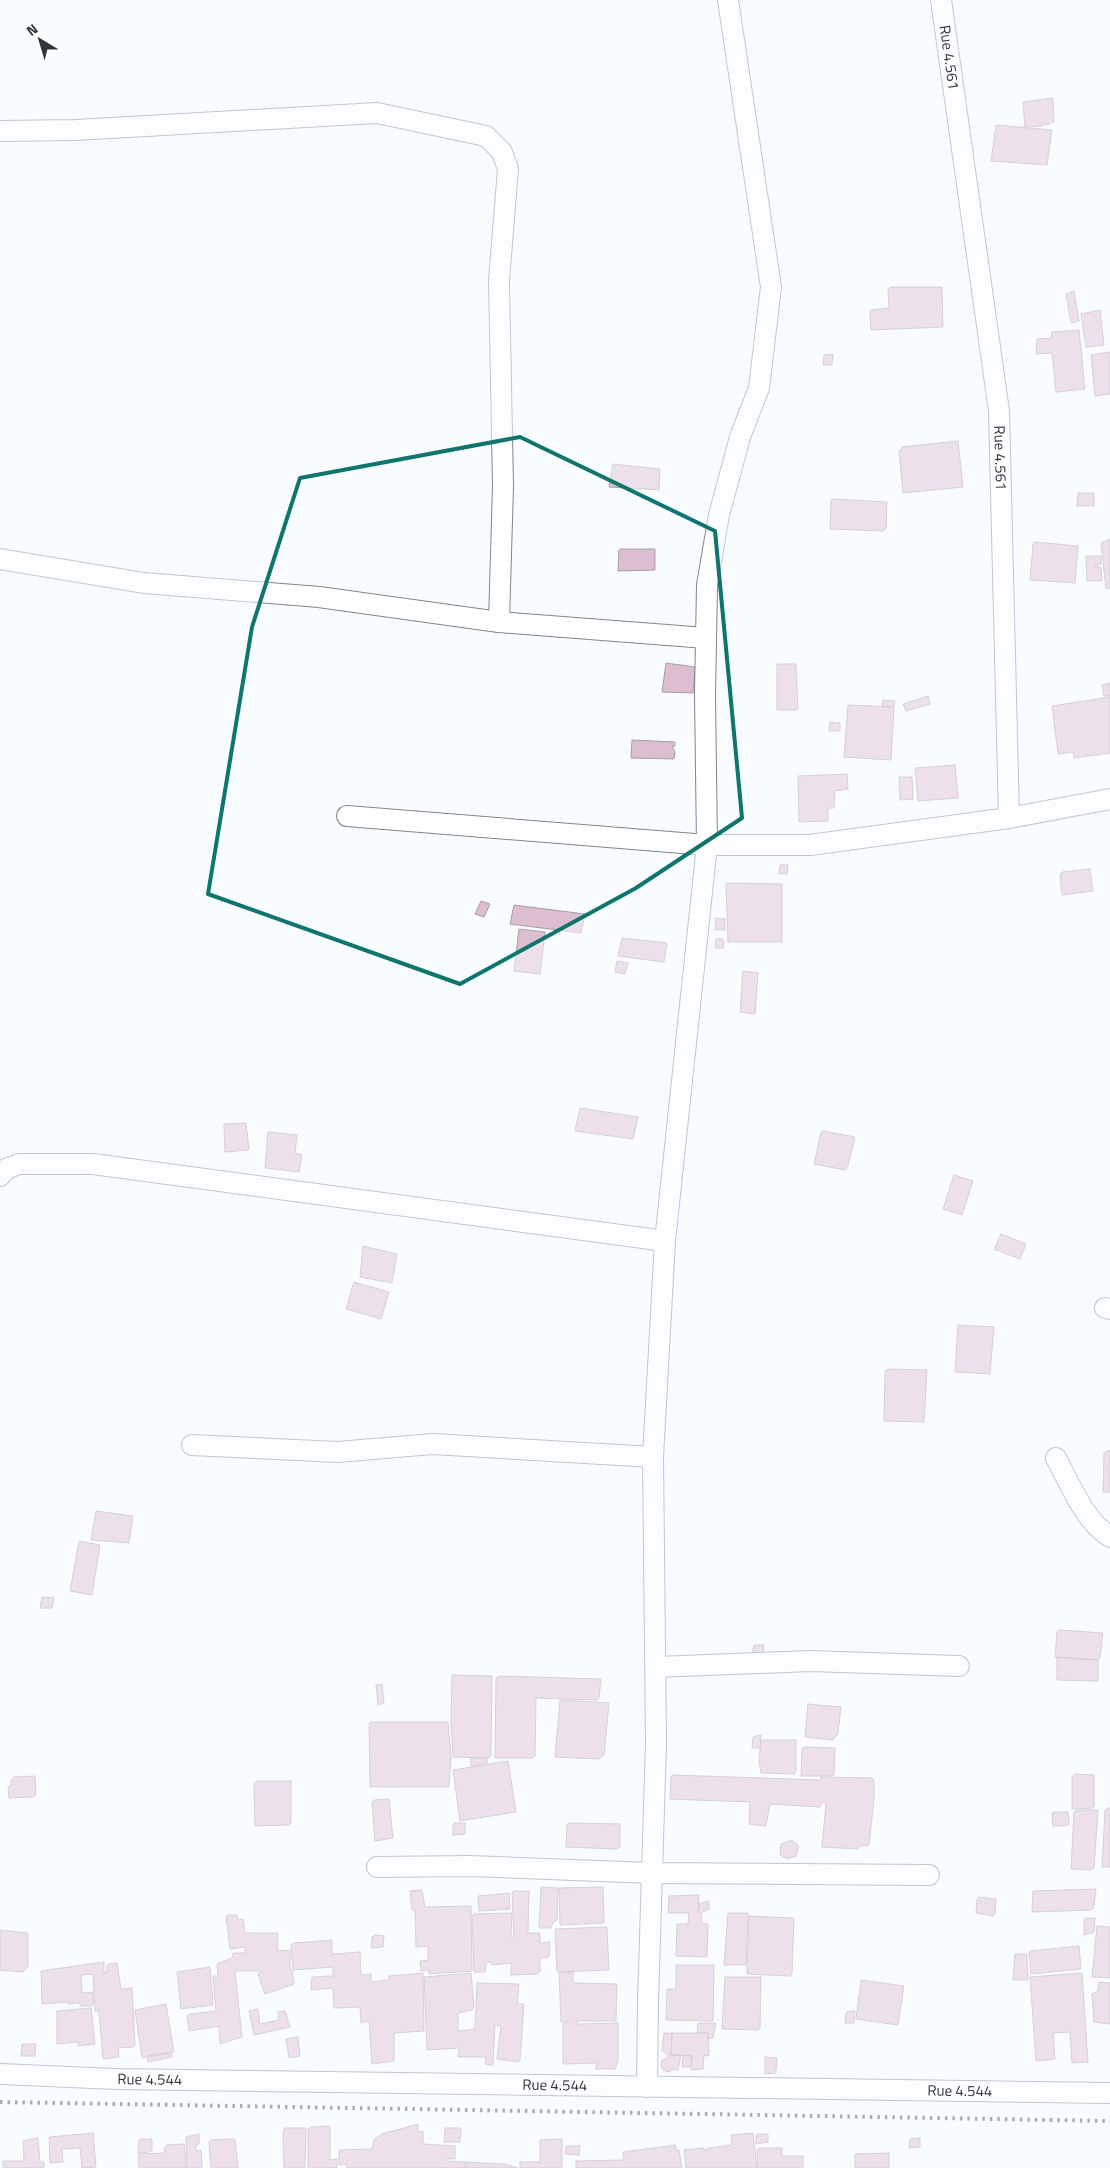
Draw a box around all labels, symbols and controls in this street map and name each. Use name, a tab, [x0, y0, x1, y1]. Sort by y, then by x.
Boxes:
north arrow	[15, 15, 65, 65]
text: N	[21, 18, 42, 41]
street label: Rue 4.561	[934, 24, 966, 91]
street label: Rue 4.561	[988, 425, 1013, 491]
street label: Rue 4.544	[117, 2067, 183, 2091]
street label: Rue 4.544	[522, 2073, 587, 2097]
street label: Rue 4.544	[927, 2078, 992, 2102]

